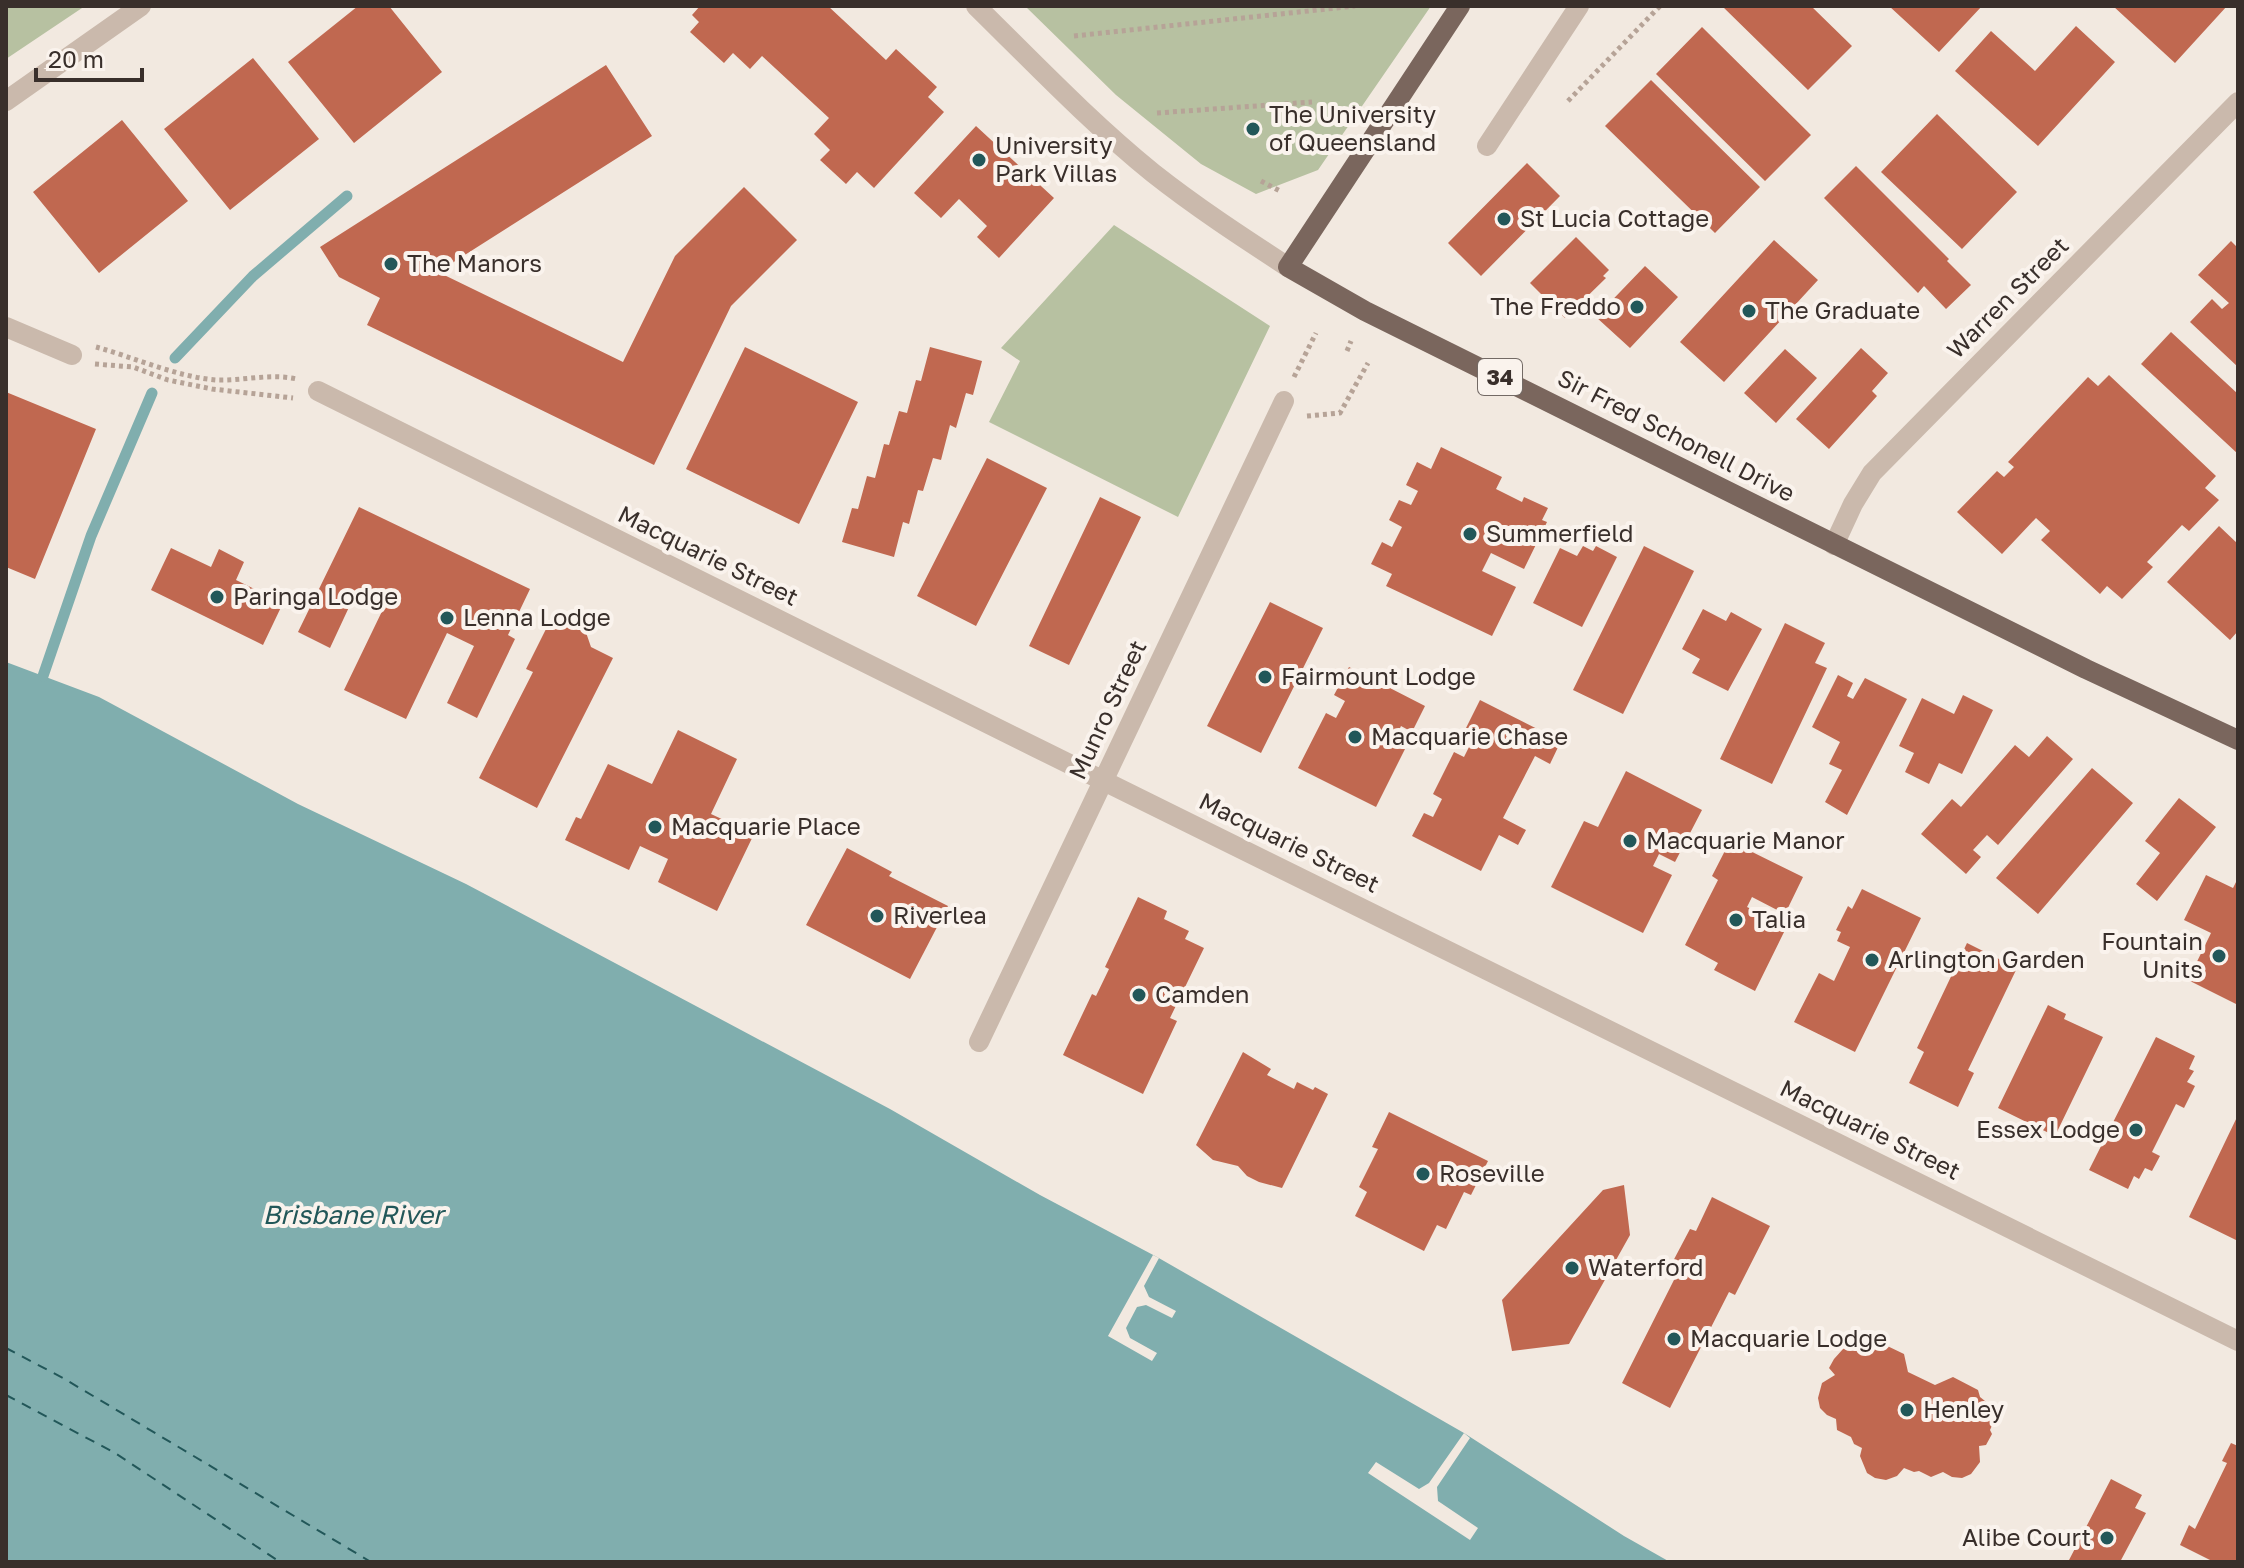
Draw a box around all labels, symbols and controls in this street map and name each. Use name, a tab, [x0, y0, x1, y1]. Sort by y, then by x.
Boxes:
scale bar	[36, 32, 142, 82]
text: 20 m	[48, 44, 104, 73]
place label: The University of Queensland	[1269, 99, 1436, 156]
marker: The University of Queensland	[1244, 120, 1262, 138]
place label: University Park Villas	[995, 130, 1117, 187]
marker: University Park Villas	[970, 151, 988, 169]
place label: St Lucia Cottage	[1520, 203, 1709, 232]
marker: St Lucia Cottage	[1495, 210, 1513, 228]
street label: Warren Street	[1940, 230, 2074, 364]
place label: The Manors	[407, 248, 542, 277]
marker: The Manors	[382, 255, 400, 273]
place label: The Freddo	[1490, 291, 1621, 320]
place label: The Graduate	[1765, 295, 1920, 324]
marker: The Freddo	[1628, 298, 1646, 316]
marker: The Graduate	[1740, 302, 1758, 320]
road number: 34	[1478, 359, 1522, 395]
street label: Sir Fred Schonell Drive	[1553, 362, 1800, 507]
street label: Macquarie Street	[614, 498, 803, 611]
place label: Summerfield	[1486, 518, 1633, 547]
marker: Summerfield	[1461, 525, 1479, 543]
place label: Paringa Lodge	[233, 581, 398, 610]
marker: Paringa Lodge	[208, 588, 226, 606]
place label: Lenna Lodge	[463, 602, 611, 631]
marker: Lenna Lodge	[438, 609, 456, 627]
street label: Munro Street	[1062, 635, 1152, 784]
place label: Fairmount Lodge	[1281, 661, 1476, 690]
marker: Fairmount Lodge	[1256, 668, 1274, 686]
place label: Macquarie Chase	[1371, 721, 1568, 750]
marker: Macquarie Chase	[1346, 728, 1364, 746]
street label: Macquarie Street	[1195, 785, 1384, 898]
place label: Macquarie Place	[671, 811, 861, 840]
marker: Macquarie Place	[646, 818, 664, 836]
place label: Macquarie Manor	[1646, 825, 1845, 854]
marker: Macquarie Manor	[1621, 832, 1639, 850]
place label: Riverlea	[893, 900, 987, 929]
place label: Talia	[1752, 904, 1806, 933]
marker: Riverlea	[868, 907, 886, 925]
marker: Talia	[1727, 911, 1745, 929]
place label: Fountain Units	[2101, 926, 2203, 983]
place label: Arlington Garden	[1888, 944, 2085, 973]
marker: Fountain Units	[2210, 947, 2228, 965]
marker: Arlington Garden	[1863, 951, 1881, 969]
place label: Camden	[1155, 979, 1250, 1008]
marker: Camden	[1130, 986, 1148, 1004]
street label: Macquarie Street	[1776, 1072, 1965, 1185]
place label: Essex Lodge	[1976, 1114, 2120, 1143]
marker: Essex Lodge	[2127, 1121, 2145, 1139]
place label: Roseville	[1439, 1158, 1545, 1187]
marker: Roseville	[1414, 1165, 1432, 1183]
water label: Brisbane River	[263, 1199, 447, 1230]
place label: Waterford	[1588, 1252, 1704, 1281]
marker: Waterford	[1563, 1259, 1581, 1277]
place label: Macquarie Lodge	[1690, 1323, 1887, 1352]
marker: Macquarie Lodge	[1665, 1330, 1683, 1348]
place label: Henley	[1923, 1394, 2004, 1423]
marker: Henley	[1898, 1401, 1916, 1419]
place label: Alibe Court	[1962, 1522, 2091, 1551]
marker: Alibe Court	[2098, 1529, 2116, 1547]

